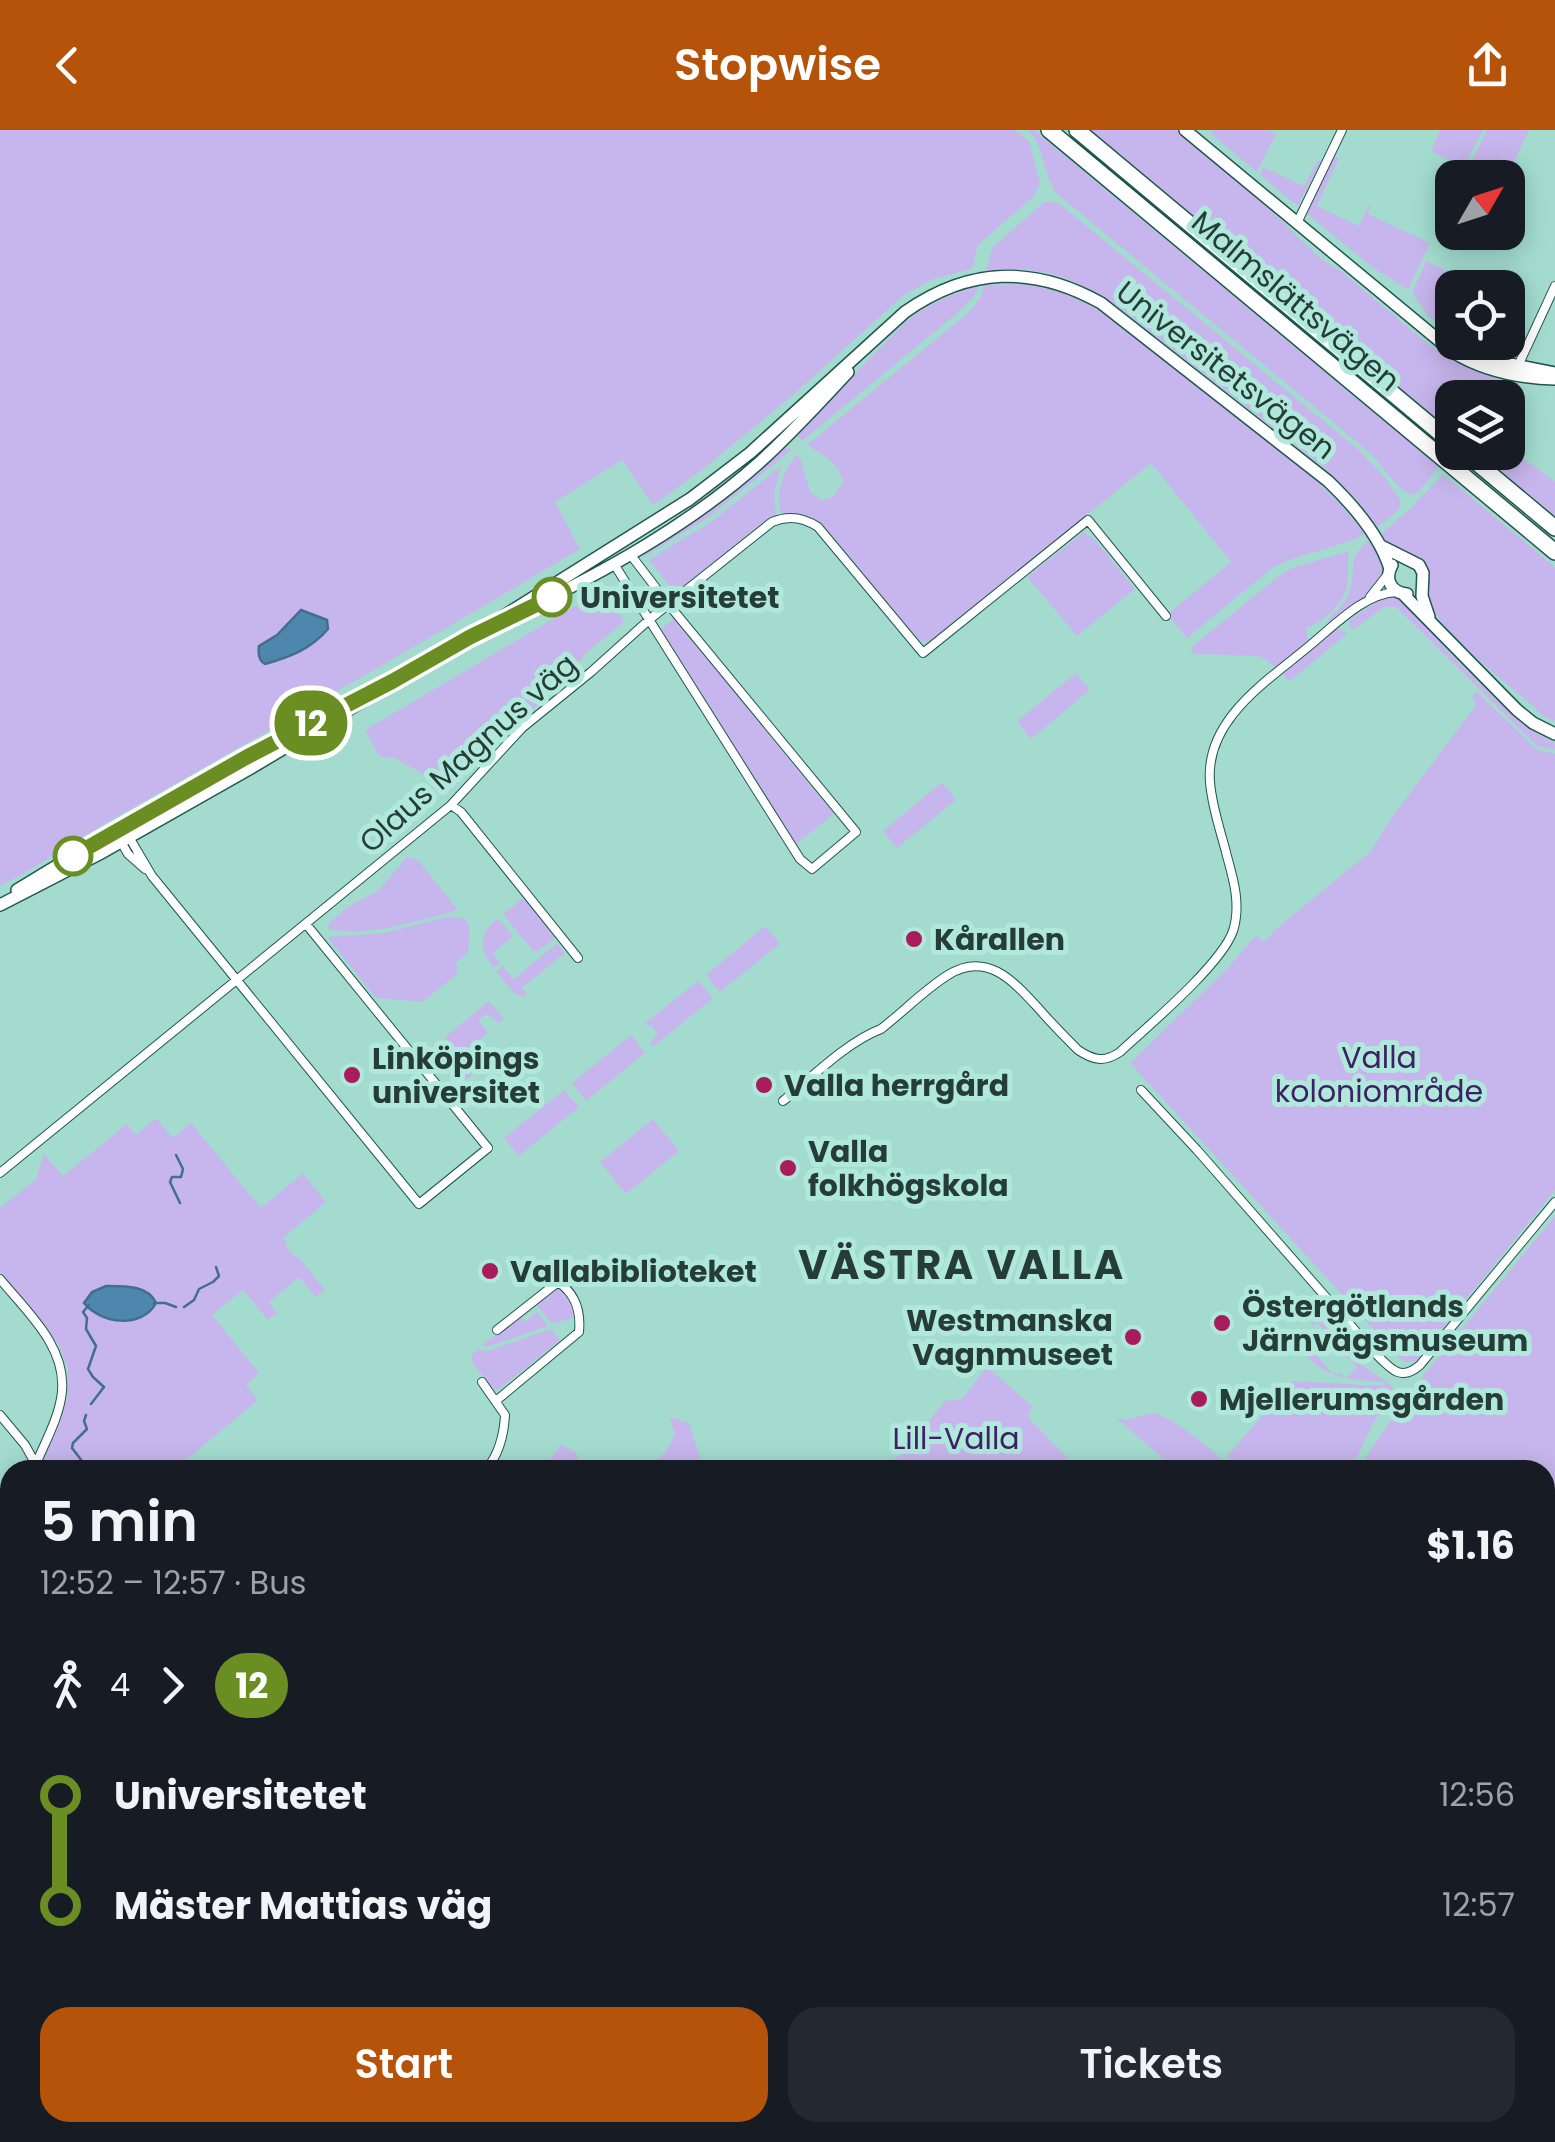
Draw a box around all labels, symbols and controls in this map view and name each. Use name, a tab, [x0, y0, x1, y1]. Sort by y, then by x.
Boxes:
text: Stopwise	[674, 33, 881, 96]
icon: back	[40, 38, 95, 93]
icon: share	[1460, 38, 1515, 93]
north arrow	[1435, 160, 1525, 250]
map controls	[1435, 160, 1525, 470]
street label: Malmslättsvägen	[1182, 201, 1410, 401]
button: locate	[1435, 270, 1525, 360]
street label: Universitetsvägen	[1107, 271, 1345, 469]
button: layers	[1435, 380, 1525, 470]
place label: Universitetet	[580, 576, 779, 619]
marker: Universitetet	[533, 578, 571, 616]
street label: Olaus Magnus väg	[350, 643, 586, 863]
line badge: 12	[266, 690, 356, 756]
text: 12	[294, 699, 328, 748]
unlabelled marker	[54, 837, 92, 875]
place label: Kårallen	[934, 918, 1065, 961]
marker: Kårallen	[903, 928, 925, 950]
park label: Valla koloniområde	[1275, 1036, 1483, 1113]
place label: Linköpings universitet	[372, 1037, 540, 1114]
marker: Linköpings universitet	[341, 1064, 363, 1086]
place label: Valla herrgård	[784, 1064, 1009, 1107]
marker: Valla herrgård	[753, 1074, 775, 1096]
place label: Valla folkhögskola	[808, 1130, 1009, 1207]
marker: Valla folkhögskola	[777, 1157, 799, 1179]
district label: VÄSTRA VALLA	[798, 1237, 1126, 1293]
place label: Vallabiblioteket	[510, 1250, 757, 1293]
marker: Vallabiblioteket	[479, 1260, 501, 1282]
place label: Östergötlands Järnvägsmuseum	[1242, 1285, 1528, 1362]
place label: Westmanska Vagnmuseet	[906, 1299, 1113, 1376]
marker: Östergötlands Järnvägsmuseum	[1211, 1312, 1233, 1334]
marker: Westmanska Vagnmuseet	[1122, 1326, 1144, 1348]
place label: Mjellerumsgården	[1219, 1378, 1504, 1421]
marker: Mjellerumsgården	[1188, 1388, 1210, 1410]
park label: Lill-Valla	[892, 1417, 1020, 1460]
text: 5 min	[40, 1483, 198, 1560]
text: $1.16	[1426, 1519, 1515, 1572]
text: 12:52 – 12:57 · Bus	[40, 1560, 306, 1605]
icon: walk	[40, 1658, 95, 1713]
icon: forward	[145, 1658, 200, 1713]
text: 12	[235, 1661, 268, 1710]
text: 4	[110, 1662, 130, 1707]
text: Universitetet	[114, 1769, 367, 1822]
text: 12:56	[1439, 1772, 1515, 1817]
text: Mäster Mattias väg	[114, 1879, 492, 1932]
text: 12:57	[1442, 1882, 1515, 1927]
button: Start	[40, 2007, 768, 2122]
button: Tickets	[788, 2007, 1515, 2122]

